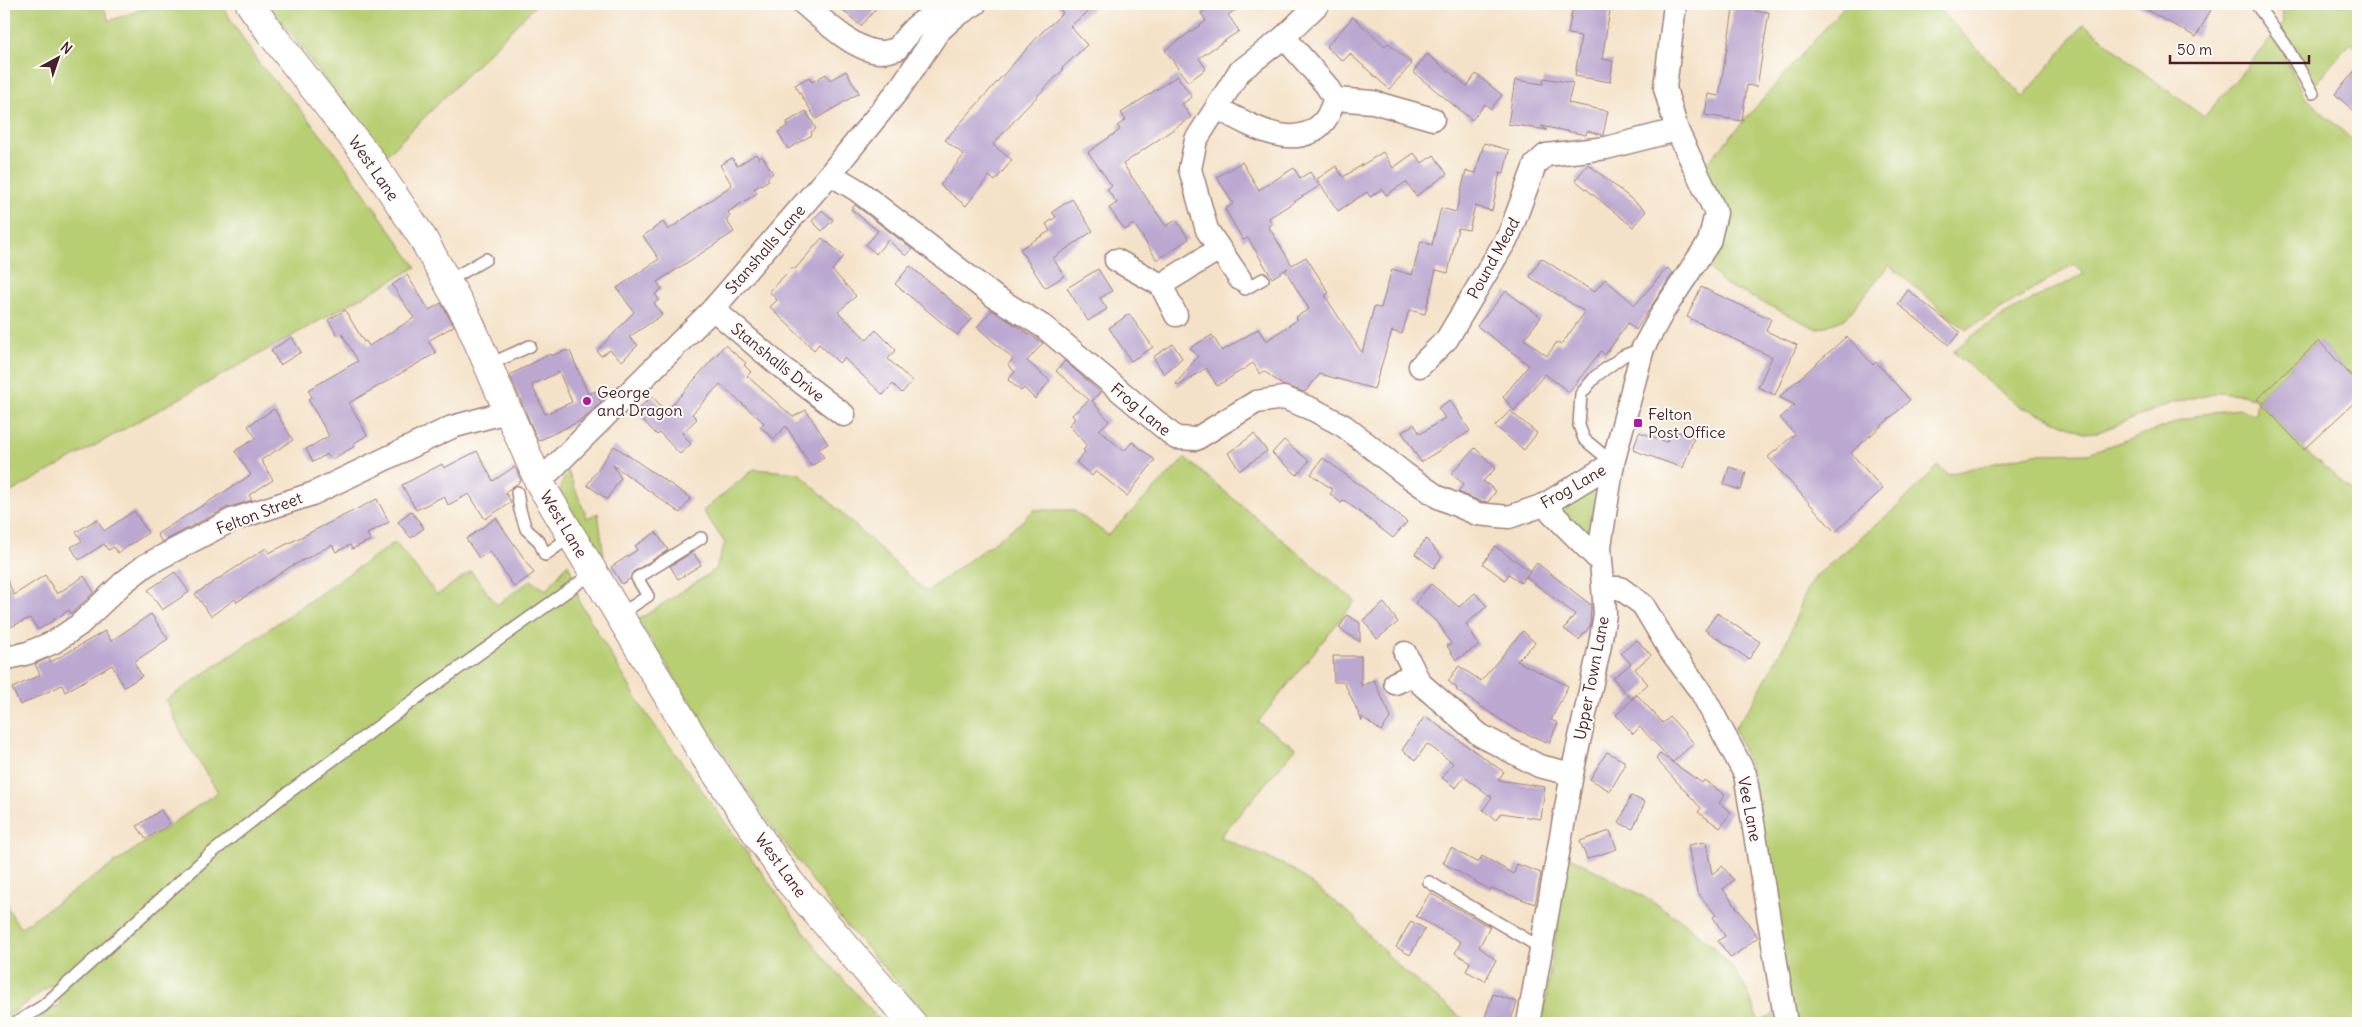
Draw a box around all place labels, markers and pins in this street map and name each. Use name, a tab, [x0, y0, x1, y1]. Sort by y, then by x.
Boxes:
place label: George and Dragon	[597, 382, 683, 420]
marker: George and Dragon	[581, 395, 593, 407]
place label: Felton Post Office	[1648, 404, 1726, 442]
marker: Felton Post Office	[1632, 417, 1644, 429]

